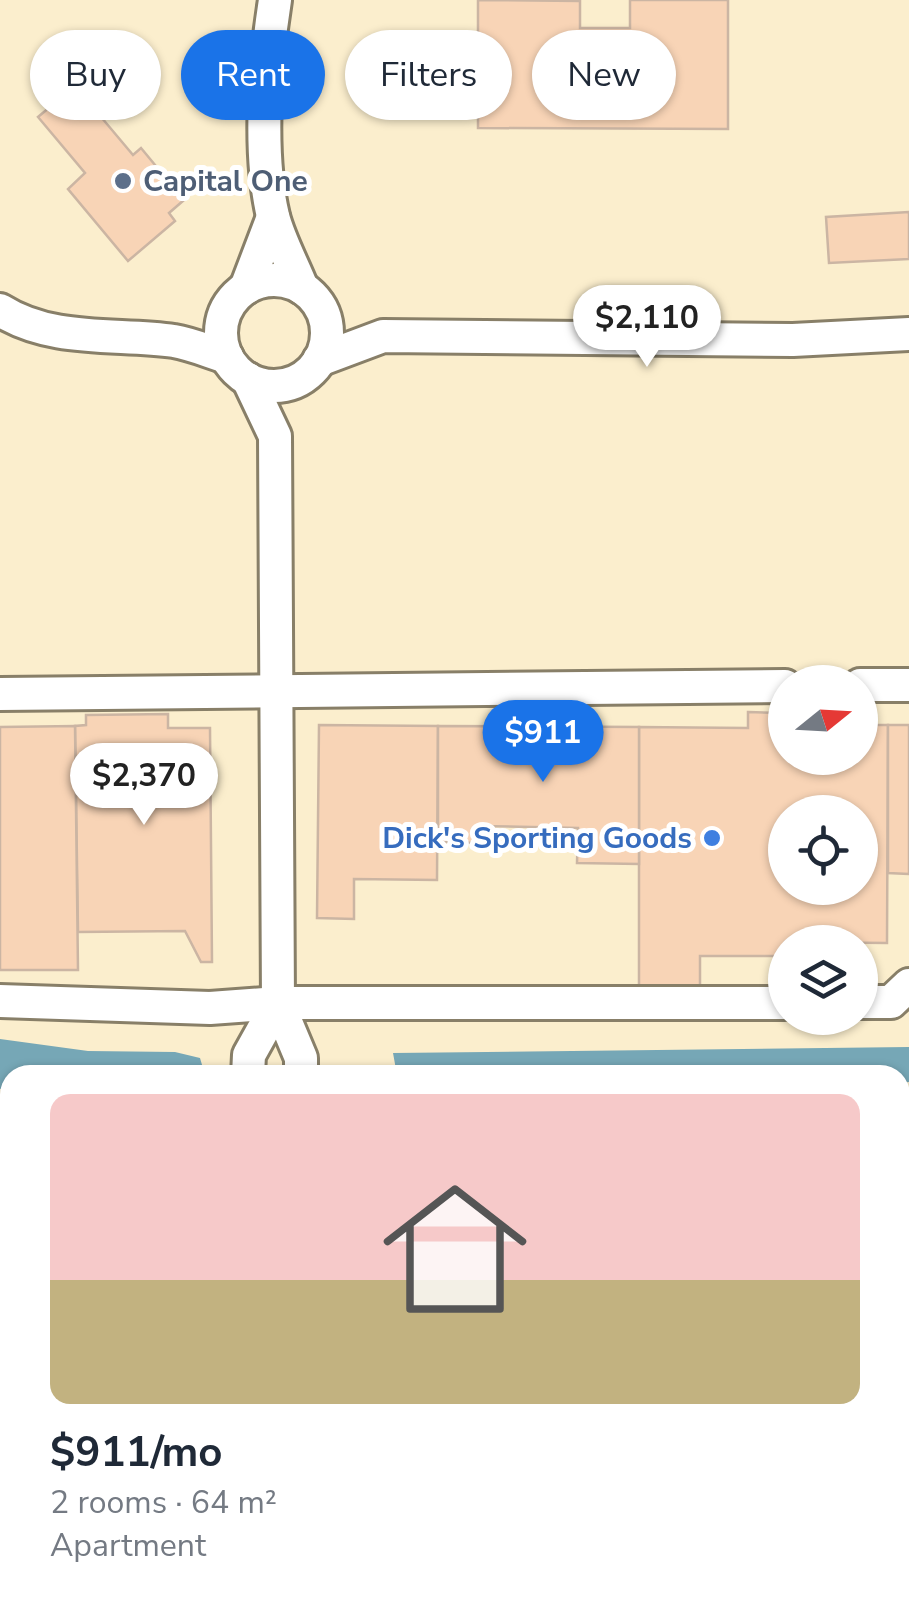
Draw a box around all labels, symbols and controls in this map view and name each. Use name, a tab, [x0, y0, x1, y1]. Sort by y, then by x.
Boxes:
chip: Buy	[30, 30, 161, 120]
chip: Rent	[181, 30, 325, 120]
chip: Filters	[345, 30, 512, 120]
chip: New	[532, 30, 676, 120]
place label: Capital One	[143, 161, 308, 202]
marker: Capital One	[112, 170, 134, 192]
pin: $2,110	[566, 285, 728, 370]
text: $2,110	[595, 296, 699, 339]
north arrow	[768, 665, 878, 775]
map controls	[768, 665, 878, 1035]
pin: $911	[484, 700, 602, 785]
text: $911	[505, 711, 581, 754]
pin: $2,370	[63, 743, 225, 828]
text: $2,370	[92, 754, 196, 797]
button: locate	[768, 795, 878, 905]
place label: Dick's Sporting Goods	[382, 818, 692, 859]
marker: Dick's Sporting Goods	[701, 827, 723, 849]
button: layers	[768, 925, 878, 1035]
icon: home	[365, 1159, 545, 1339]
text: $911/mo	[50, 1424, 222, 1481]
text: 2 rooms · 64 m²	[50, 1481, 277, 1524]
text: Apartment	[50, 1524, 206, 1567]

